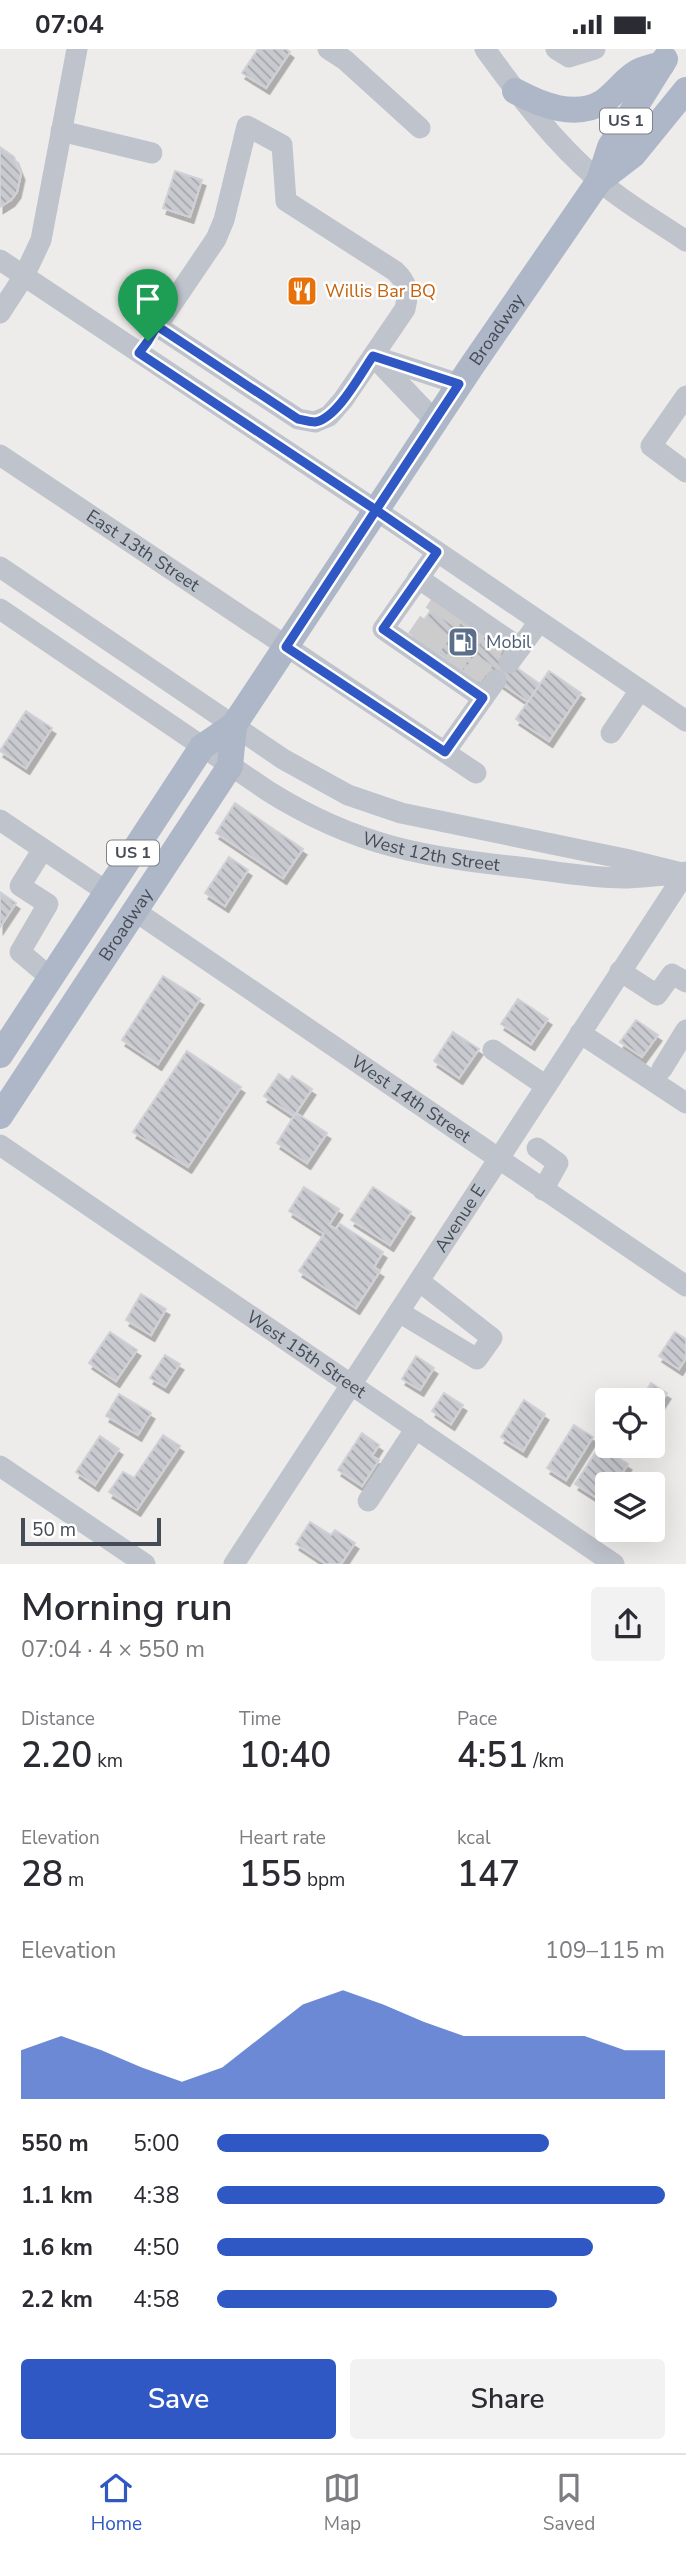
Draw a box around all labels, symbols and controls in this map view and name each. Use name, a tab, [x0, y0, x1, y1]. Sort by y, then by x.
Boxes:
text: 07:04	[35, 7, 104, 42]
road number: US 1	[600, 109, 652, 134]
pin	[118, 269, 178, 341]
restaurant icon: Willis Bar BQ	[285, 274, 319, 308]
place label: Willis Bar BQ	[325, 279, 436, 303]
icon: arrive	[129, 280, 167, 318]
street label: Broadway	[464, 288, 530, 370]
street label: East 13th Street	[82, 504, 205, 597]
fuel station icon: Mobil	[446, 625, 480, 659]
place label: Mobil	[486, 630, 532, 654]
street label: West 12th Street	[360, 826, 502, 877]
road number: US 1	[107, 841, 159, 866]
street label: Broadway	[93, 883, 159, 966]
street label: West 14th Street	[347, 1050, 476, 1149]
street label: Avenue E	[429, 1180, 491, 1257]
street label: West 15th Street	[242, 1305, 372, 1404]
map controls	[595, 1388, 665, 1542]
button: locate	[595, 1388, 665, 1458]
button: layers	[595, 1472, 665, 1542]
scale bar	[21, 1515, 161, 1547]
text: 50 m	[32, 1517, 76, 1543]
text: Morning run	[21, 1582, 233, 1633]
button: share	[591, 1587, 665, 1661]
text: 07:04 · 4 × 550 m	[21, 1634, 205, 1665]
text: Distance	[21, 1706, 95, 1732]
text: Time	[239, 1706, 281, 1732]
text: Pace	[457, 1706, 497, 1732]
text: 2.20	[21, 1732, 92, 1779]
text: 10:40	[239, 1732, 331, 1779]
text: 4:51	[457, 1732, 528, 1779]
text: km	[92, 1748, 123, 1774]
text: /km	[528, 1748, 564, 1774]
text: Elevation	[21, 1825, 100, 1851]
text: Heart rate	[239, 1825, 326, 1851]
text: kcal	[457, 1825, 491, 1851]
text: 28	[21, 1851, 63, 1898]
text: 155	[239, 1851, 302, 1898]
text: 147	[457, 1851, 520, 1898]
text: m	[63, 1867, 84, 1893]
text: bpm	[302, 1867, 345, 1893]
text: Elevation	[21, 1935, 116, 1966]
text: 109–115 m	[545, 1935, 665, 1966]
text: 550 m	[21, 2128, 89, 2159]
text: 5:00	[133, 2128, 180, 2159]
text: 1.1 km	[21, 2180, 93, 2211]
text: 4:38	[133, 2180, 180, 2211]
text: 1.6 km	[21, 2232, 93, 2263]
text: 4:50	[133, 2232, 180, 2263]
text: 2.2 km	[21, 2284, 93, 2315]
text: 4:58	[133, 2284, 180, 2315]
button: Save	[21, 2359, 336, 2439]
button: Share	[350, 2359, 665, 2439]
tab: Home	[91, 2469, 142, 2537]
tab: Map	[323, 2469, 361, 2537]
tab: Saved	[543, 2469, 595, 2537]

